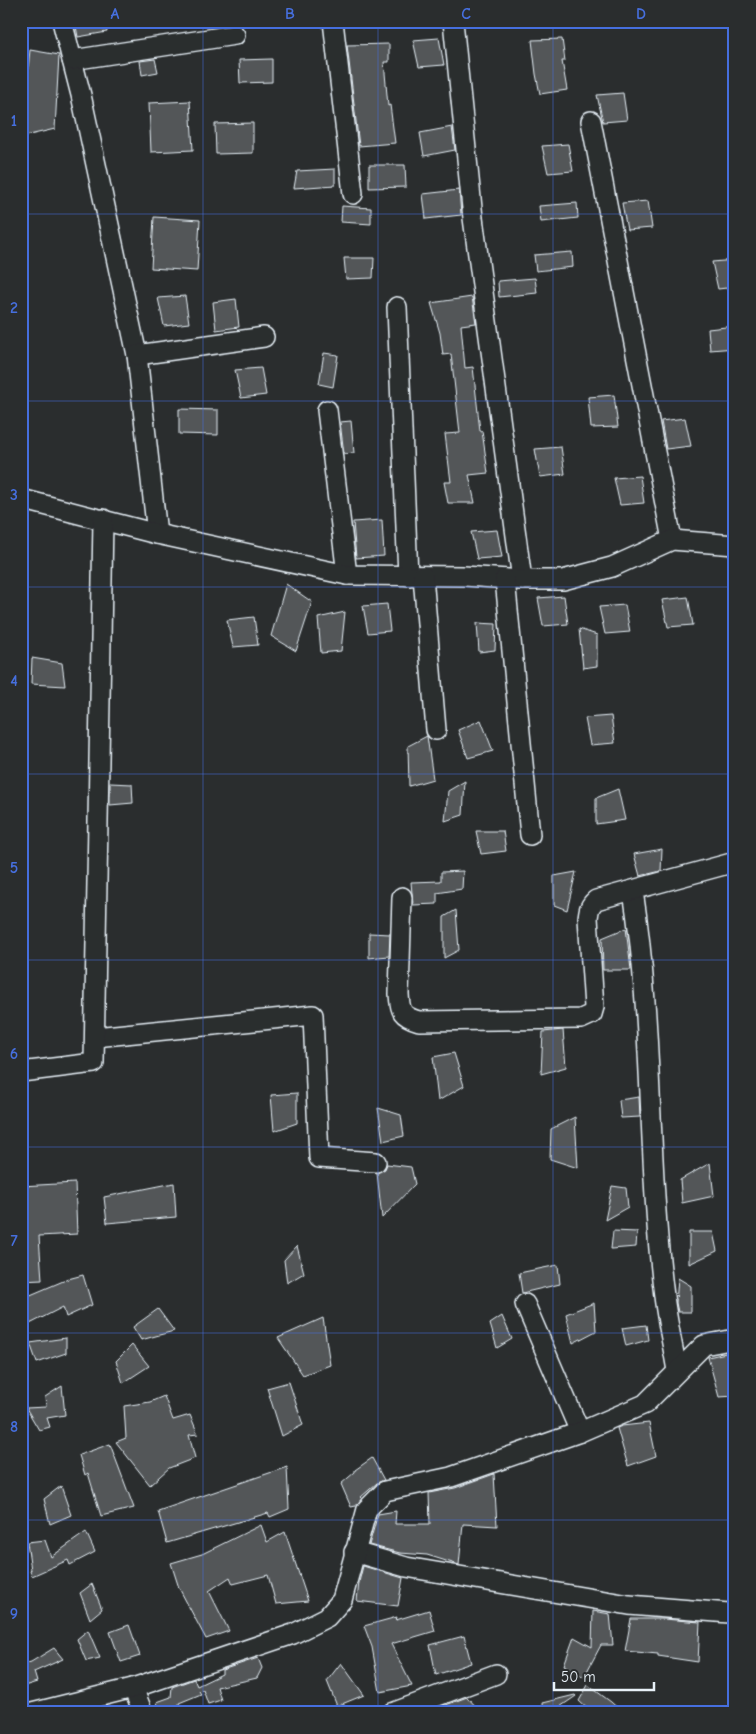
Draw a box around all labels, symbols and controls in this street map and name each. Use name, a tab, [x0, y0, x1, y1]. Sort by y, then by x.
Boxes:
text: A	[111, 5, 120, 23]
text: B	[285, 5, 295, 23]
text: C	[461, 5, 471, 23]
text: D	[636, 5, 646, 23]
text: 1	[11, 112, 17, 130]
text: 2	[10, 299, 18, 317]
text: 3	[10, 486, 18, 504]
text: 4	[10, 672, 18, 690]
text: 5	[10, 859, 18, 877]
text: 6	[10, 1045, 18, 1063]
text: 7	[10, 1232, 18, 1250]
text: 8	[10, 1418, 18, 1436]
text: 9	[10, 1605, 18, 1623]
scale bar	[554, 1659, 654, 1691]
text: 50 m	[561, 1668, 596, 1686]

